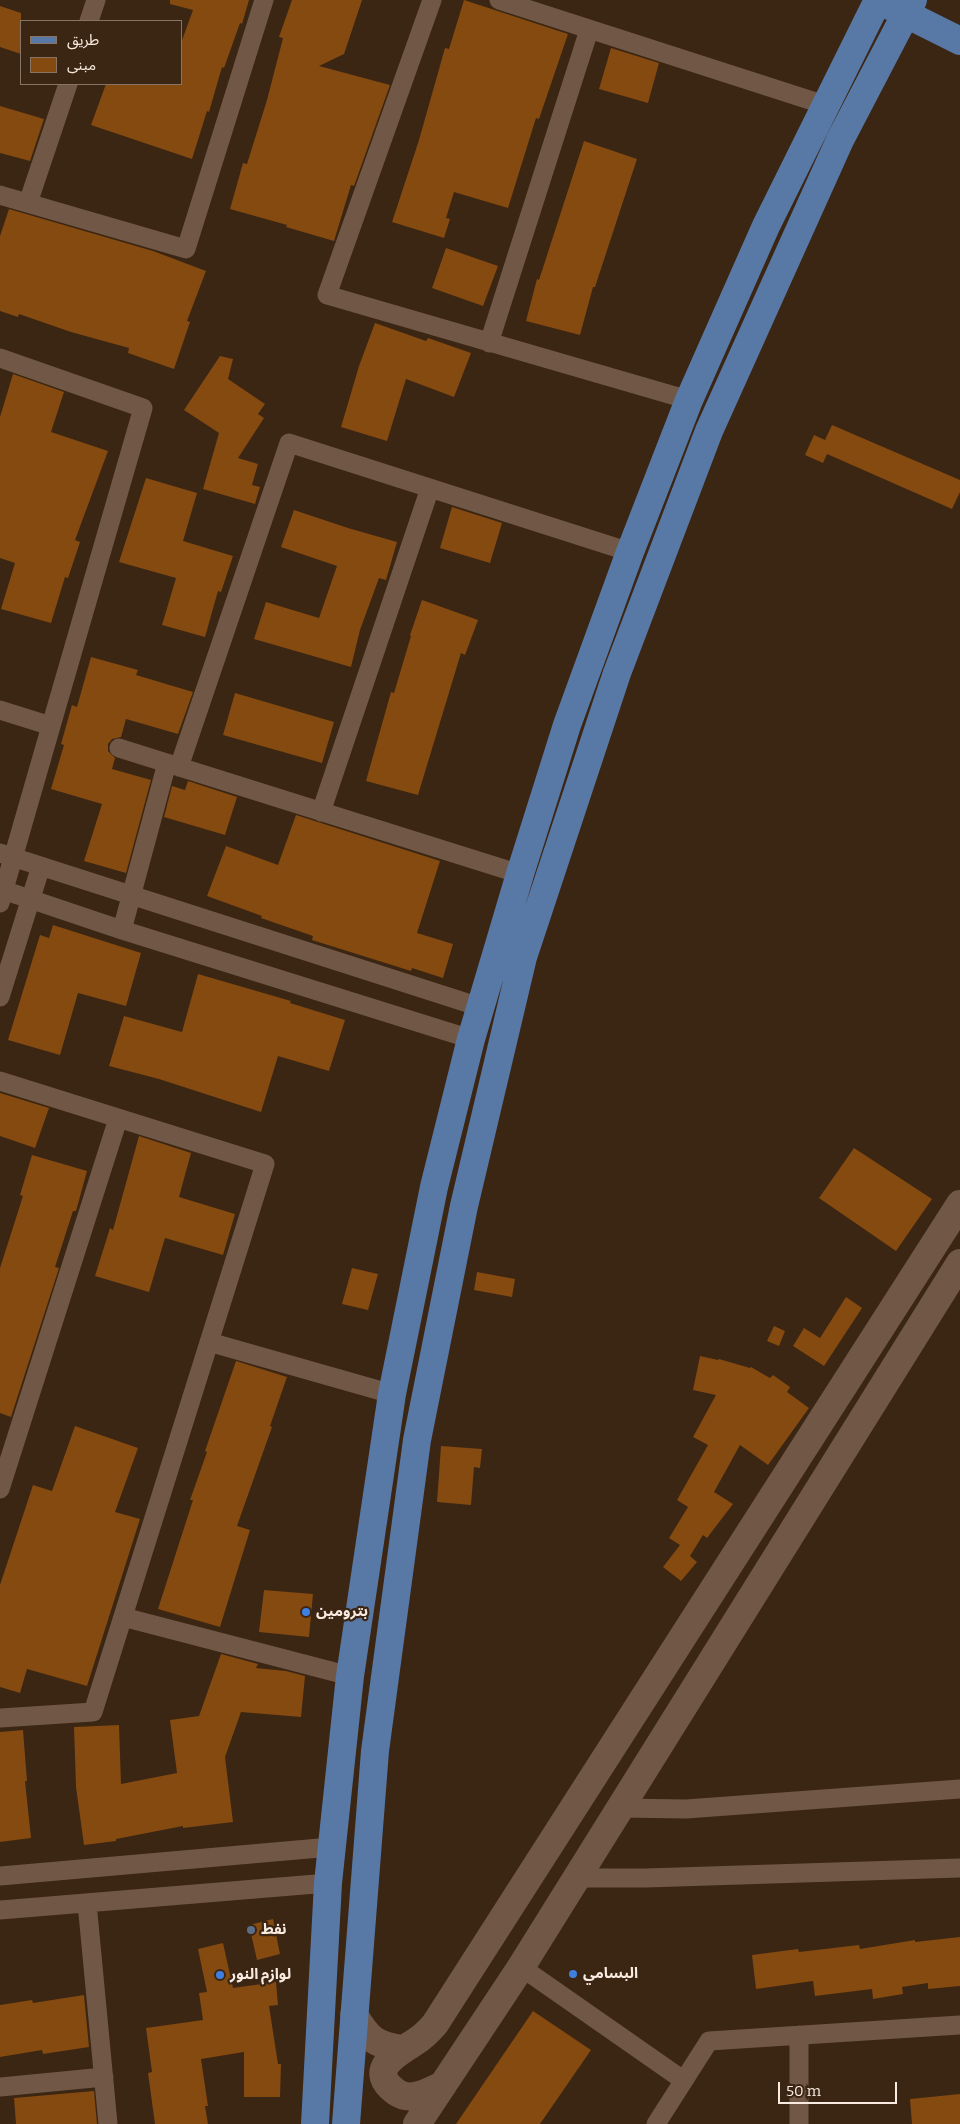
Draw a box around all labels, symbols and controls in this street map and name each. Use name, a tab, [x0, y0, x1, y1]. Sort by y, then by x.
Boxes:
legend	[20, 20, 182, 85]
text: طريق	[67, 31, 99, 49]
text: مبنى	[67, 56, 96, 74]
place label: بترومين	[316, 1603, 368, 1621]
marker: بترومين	[300, 1606, 312, 1618]
place label: نفط	[261, 1921, 287, 1939]
marker: نفط	[245, 1924, 257, 1936]
place label: البسامي	[583, 1965, 638, 1983]
place label: لوازم النور	[230, 1966, 291, 1984]
marker: البسامي	[567, 1968, 579, 1980]
marker: لوازم النور	[214, 1969, 226, 1981]
scale bar	[780, 2072, 899, 2104]
text: 50 m	[786, 2082, 821, 2100]

